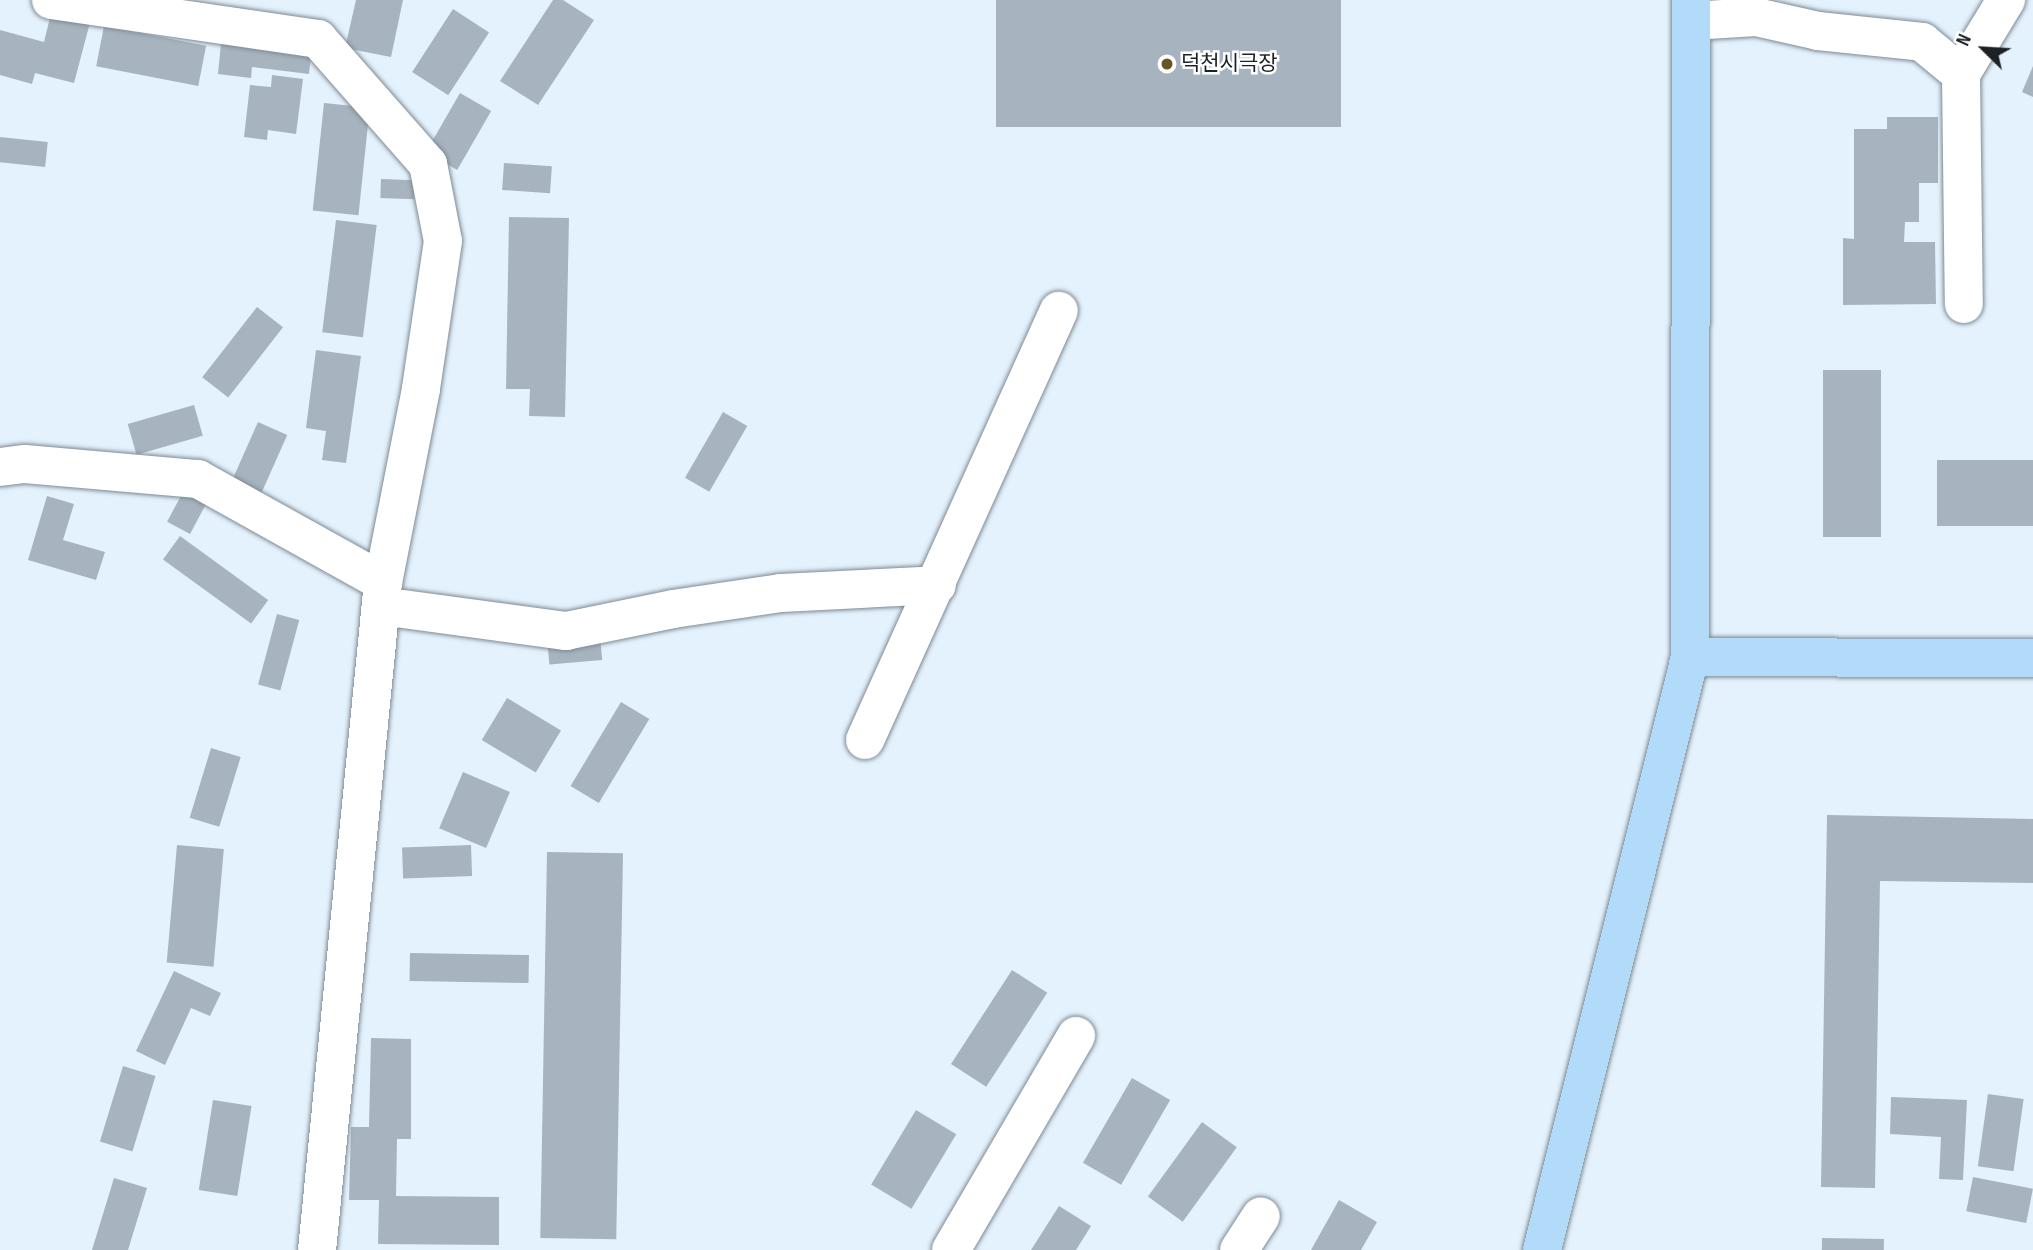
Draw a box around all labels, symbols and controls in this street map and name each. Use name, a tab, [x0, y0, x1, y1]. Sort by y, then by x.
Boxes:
north arrow	[1949, 14, 2019, 84]
text: N	[1952, 31, 1977, 50]
place label: 덕천시극장	[1181, 51, 1278, 77]
marker: 덕천시극장	[1159, 56, 1175, 72]

